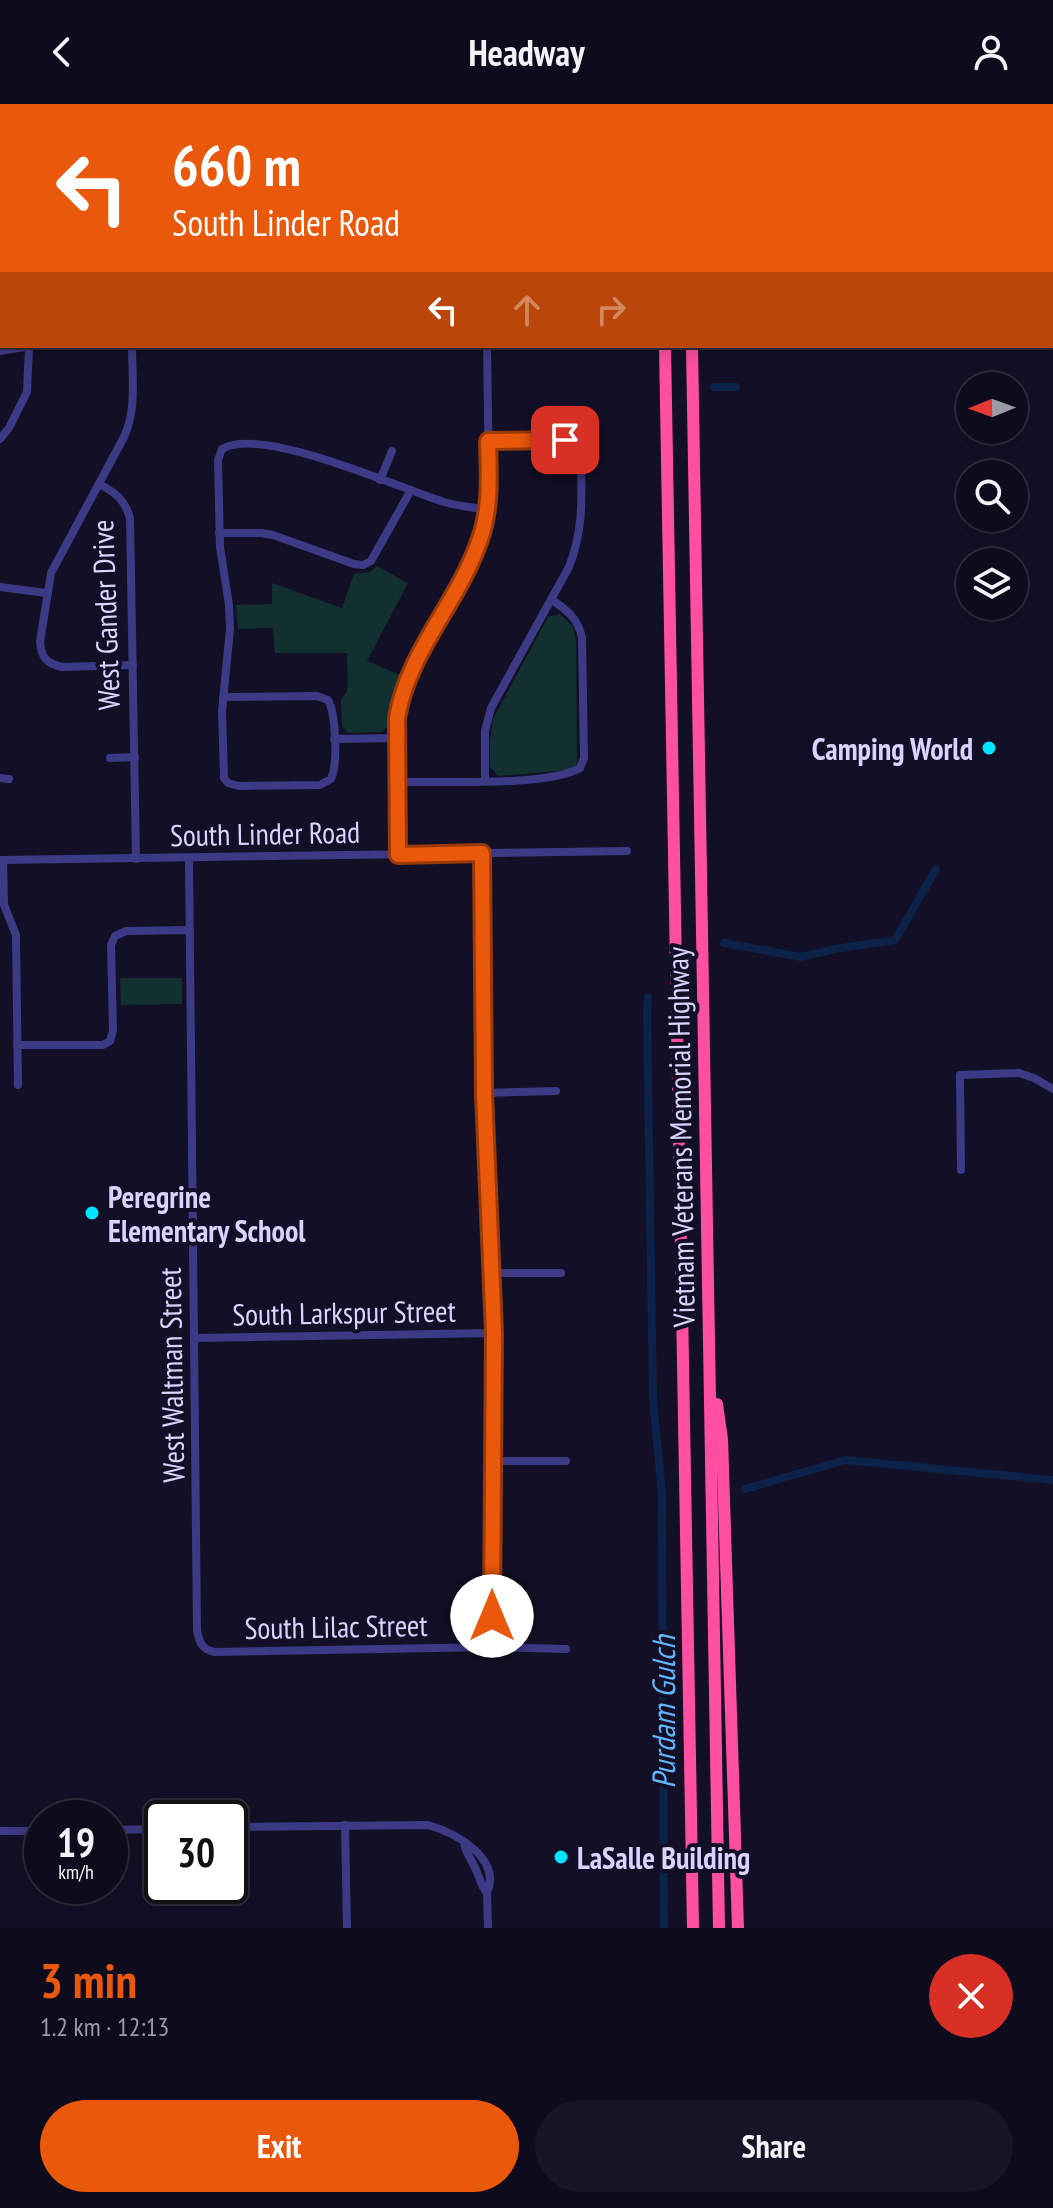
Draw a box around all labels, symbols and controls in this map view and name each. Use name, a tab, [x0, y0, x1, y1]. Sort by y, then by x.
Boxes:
text: Headway	[468, 29, 585, 76]
icon: back	[40, 30, 84, 74]
icon: person	[969, 30, 1013, 74]
text: 660 m	[172, 129, 301, 201]
icon: left	[40, 136, 144, 240]
text: South Linder Road	[172, 199, 400, 246]
icon: left	[421, 288, 465, 332]
icon: ahead	[505, 288, 549, 332]
icon: right	[589, 288, 633, 332]
north arrow	[956, 372, 1028, 444]
map controls	[956, 372, 1028, 620]
pin	[531, 406, 599, 474]
icon: arrive	[543, 418, 587, 462]
button: search	[956, 460, 1028, 532]
street label: West Gander Drive	[82, 519, 128, 711]
button: layers	[956, 548, 1028, 620]
place label: Camping World	[812, 729, 973, 768]
marker: Camping World	[980, 739, 998, 757]
street label: South Linder Road	[170, 812, 360, 854]
street label: Vietnam Veterans Memorial Highway	[657, 946, 703, 1328]
place label: Peregrine Elementary School	[108, 1177, 306, 1250]
marker: Peregrine Elementary School	[83, 1204, 101, 1222]
street label: West Waltman Street	[150, 1266, 192, 1483]
street label: South Larkspur Street	[232, 1291, 457, 1333]
position arrow	[450, 1574, 534, 1658]
street label: South Lilac Street	[244, 1605, 429, 1647]
water label: Purdam Gulch	[642, 1634, 684, 1789]
speed limit sign: 30	[144, 1800, 248, 1904]
text: 19	[57, 1816, 95, 1868]
place label: LaSalle Building	[577, 1838, 750, 1877]
marker: LaSalle Building	[552, 1848, 570, 1866]
text: km/h	[58, 1859, 94, 1885]
text: 3 min	[40, 1949, 137, 2011]
button: close	[929, 1954, 1013, 2038]
text: 1.2 km · 12:13	[40, 2010, 169, 2043]
button: Exit	[40, 2100, 519, 2192]
button: Share	[535, 2100, 1013, 2192]

